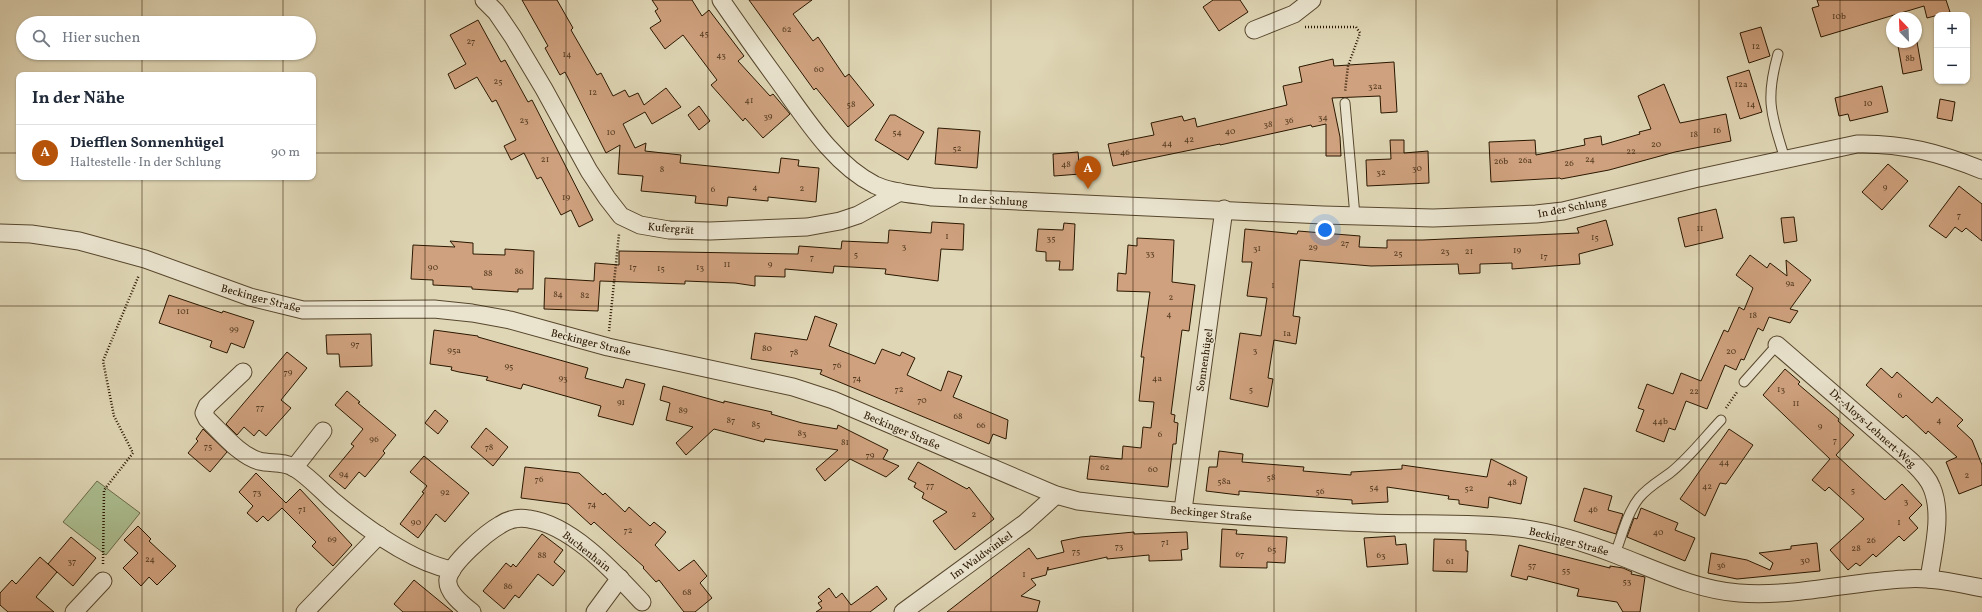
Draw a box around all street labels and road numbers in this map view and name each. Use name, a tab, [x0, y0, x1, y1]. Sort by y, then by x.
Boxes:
street label: In der Schlung	[958, 192, 1029, 211]
street label: In der Schlung	[1537, 194, 1608, 222]
street label: Kufergrät	[647, 220, 695, 239]
street label: Beckinger Straße	[219, 282, 302, 317]
street label: Beckinger Straße	[549, 326, 632, 361]
street label: Sonnenhügel	[1194, 328, 1217, 393]
street label: Dr.-Aloys-Lehnert-Weg	[1825, 386, 1919, 472]
street label: Beckinger Straße	[861, 408, 942, 454]
street label: Beckinger Straße	[1169, 503, 1252, 526]
street label: Beckinger Straße	[1527, 525, 1610, 560]
street label: Buchenhain	[559, 528, 614, 576]
street label: Im Waldwinkel	[948, 529, 1016, 584]

